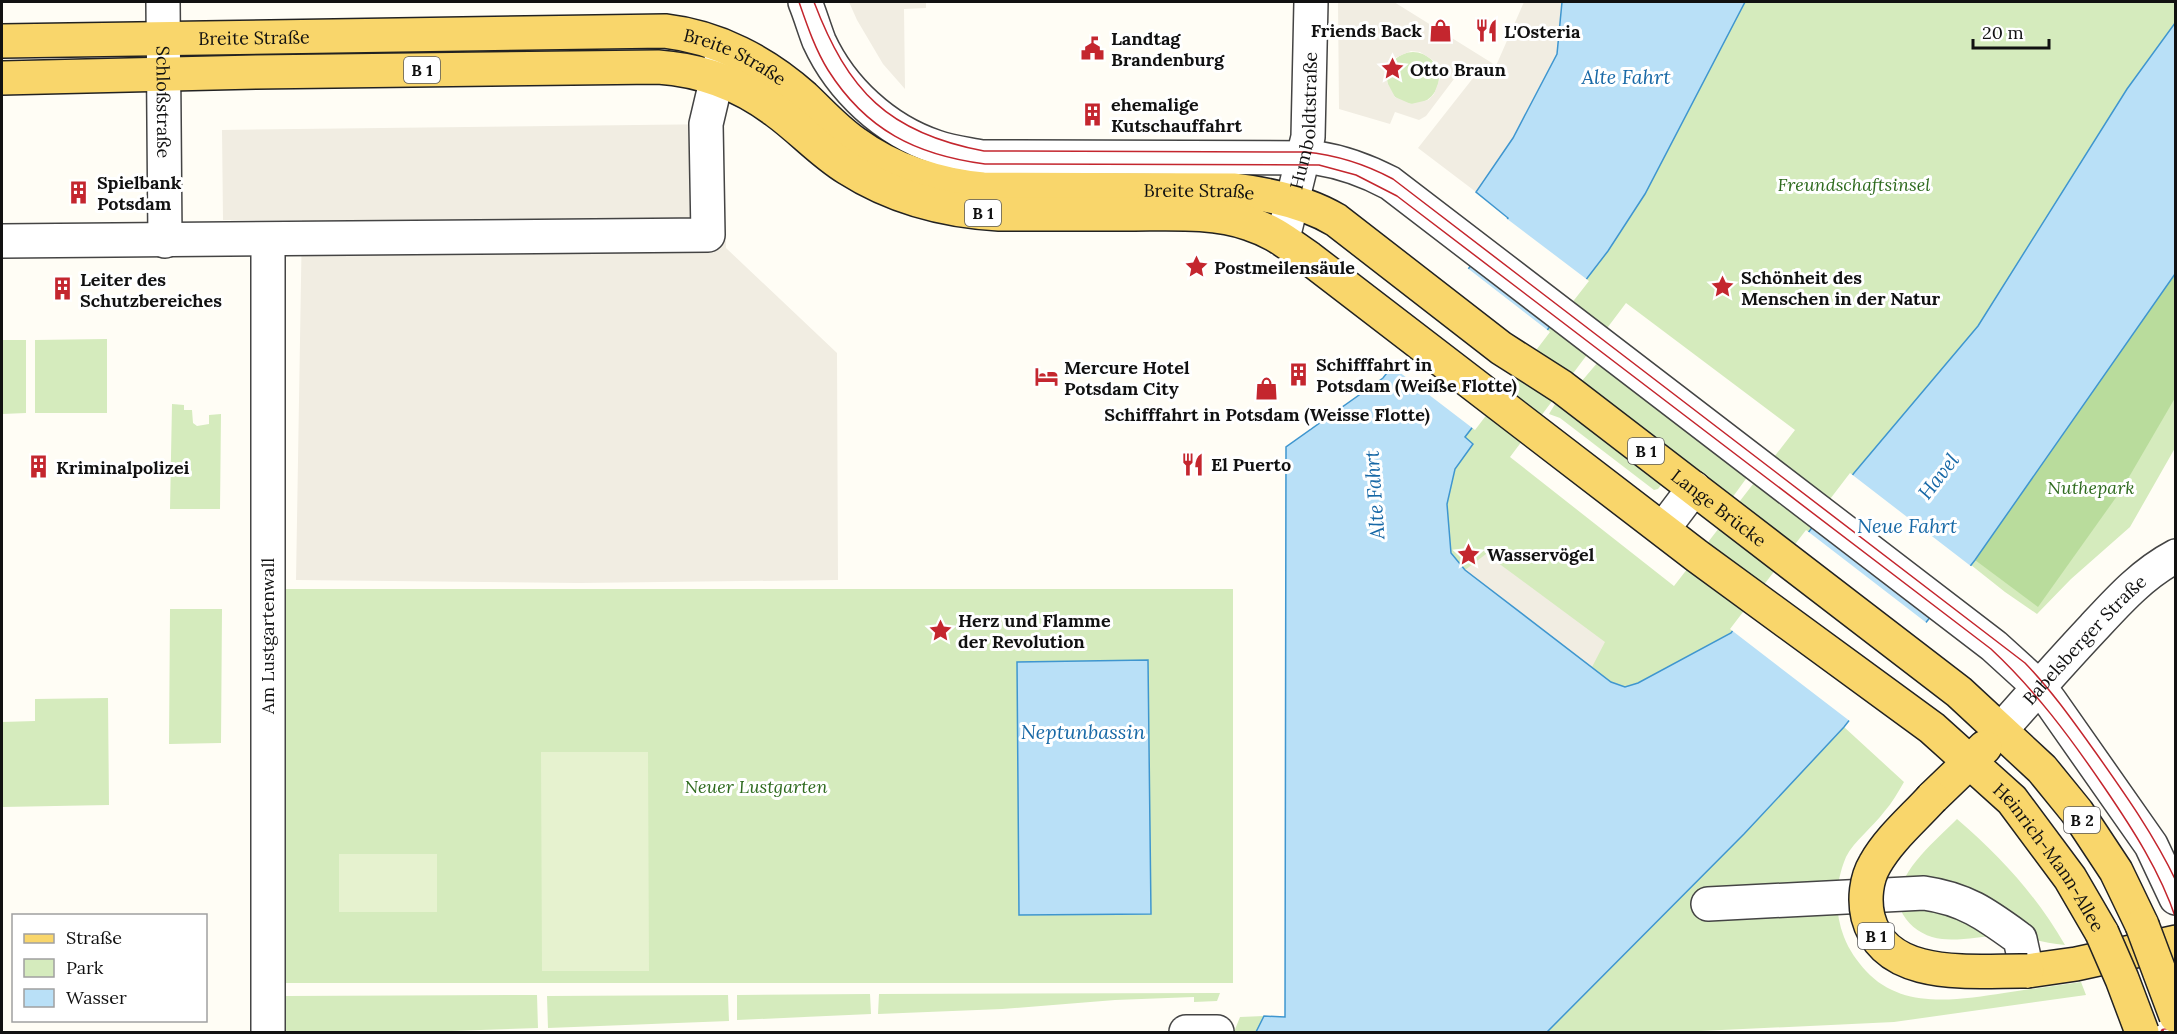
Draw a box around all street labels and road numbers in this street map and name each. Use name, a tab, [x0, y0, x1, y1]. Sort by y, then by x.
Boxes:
street label: Breite Straße	[681, 23, 791, 90]
street label: Breite Straße	[198, 25, 310, 50]
street label: Schloßstraße	[152, 46, 176, 159]
street label: Humboldtstraße	[1284, 51, 1321, 191]
road number: B 1	[404, 57, 440, 83]
street label: Breite Straße	[1143, 178, 1257, 204]
road number: B 1	[965, 200, 1001, 226]
road number: B 1	[1628, 438, 1664, 464]
street label: Lange Brücke	[1667, 464, 1771, 552]
street label: Am Lustgartenwall	[256, 558, 279, 715]
street label: Babelsberger Straße	[2017, 569, 2151, 709]
street label: Heinrich-Mann-Allee	[1989, 777, 2110, 936]
road number: B 2	[2064, 807, 2100, 833]
road number: B 1	[1858, 923, 1894, 949]

